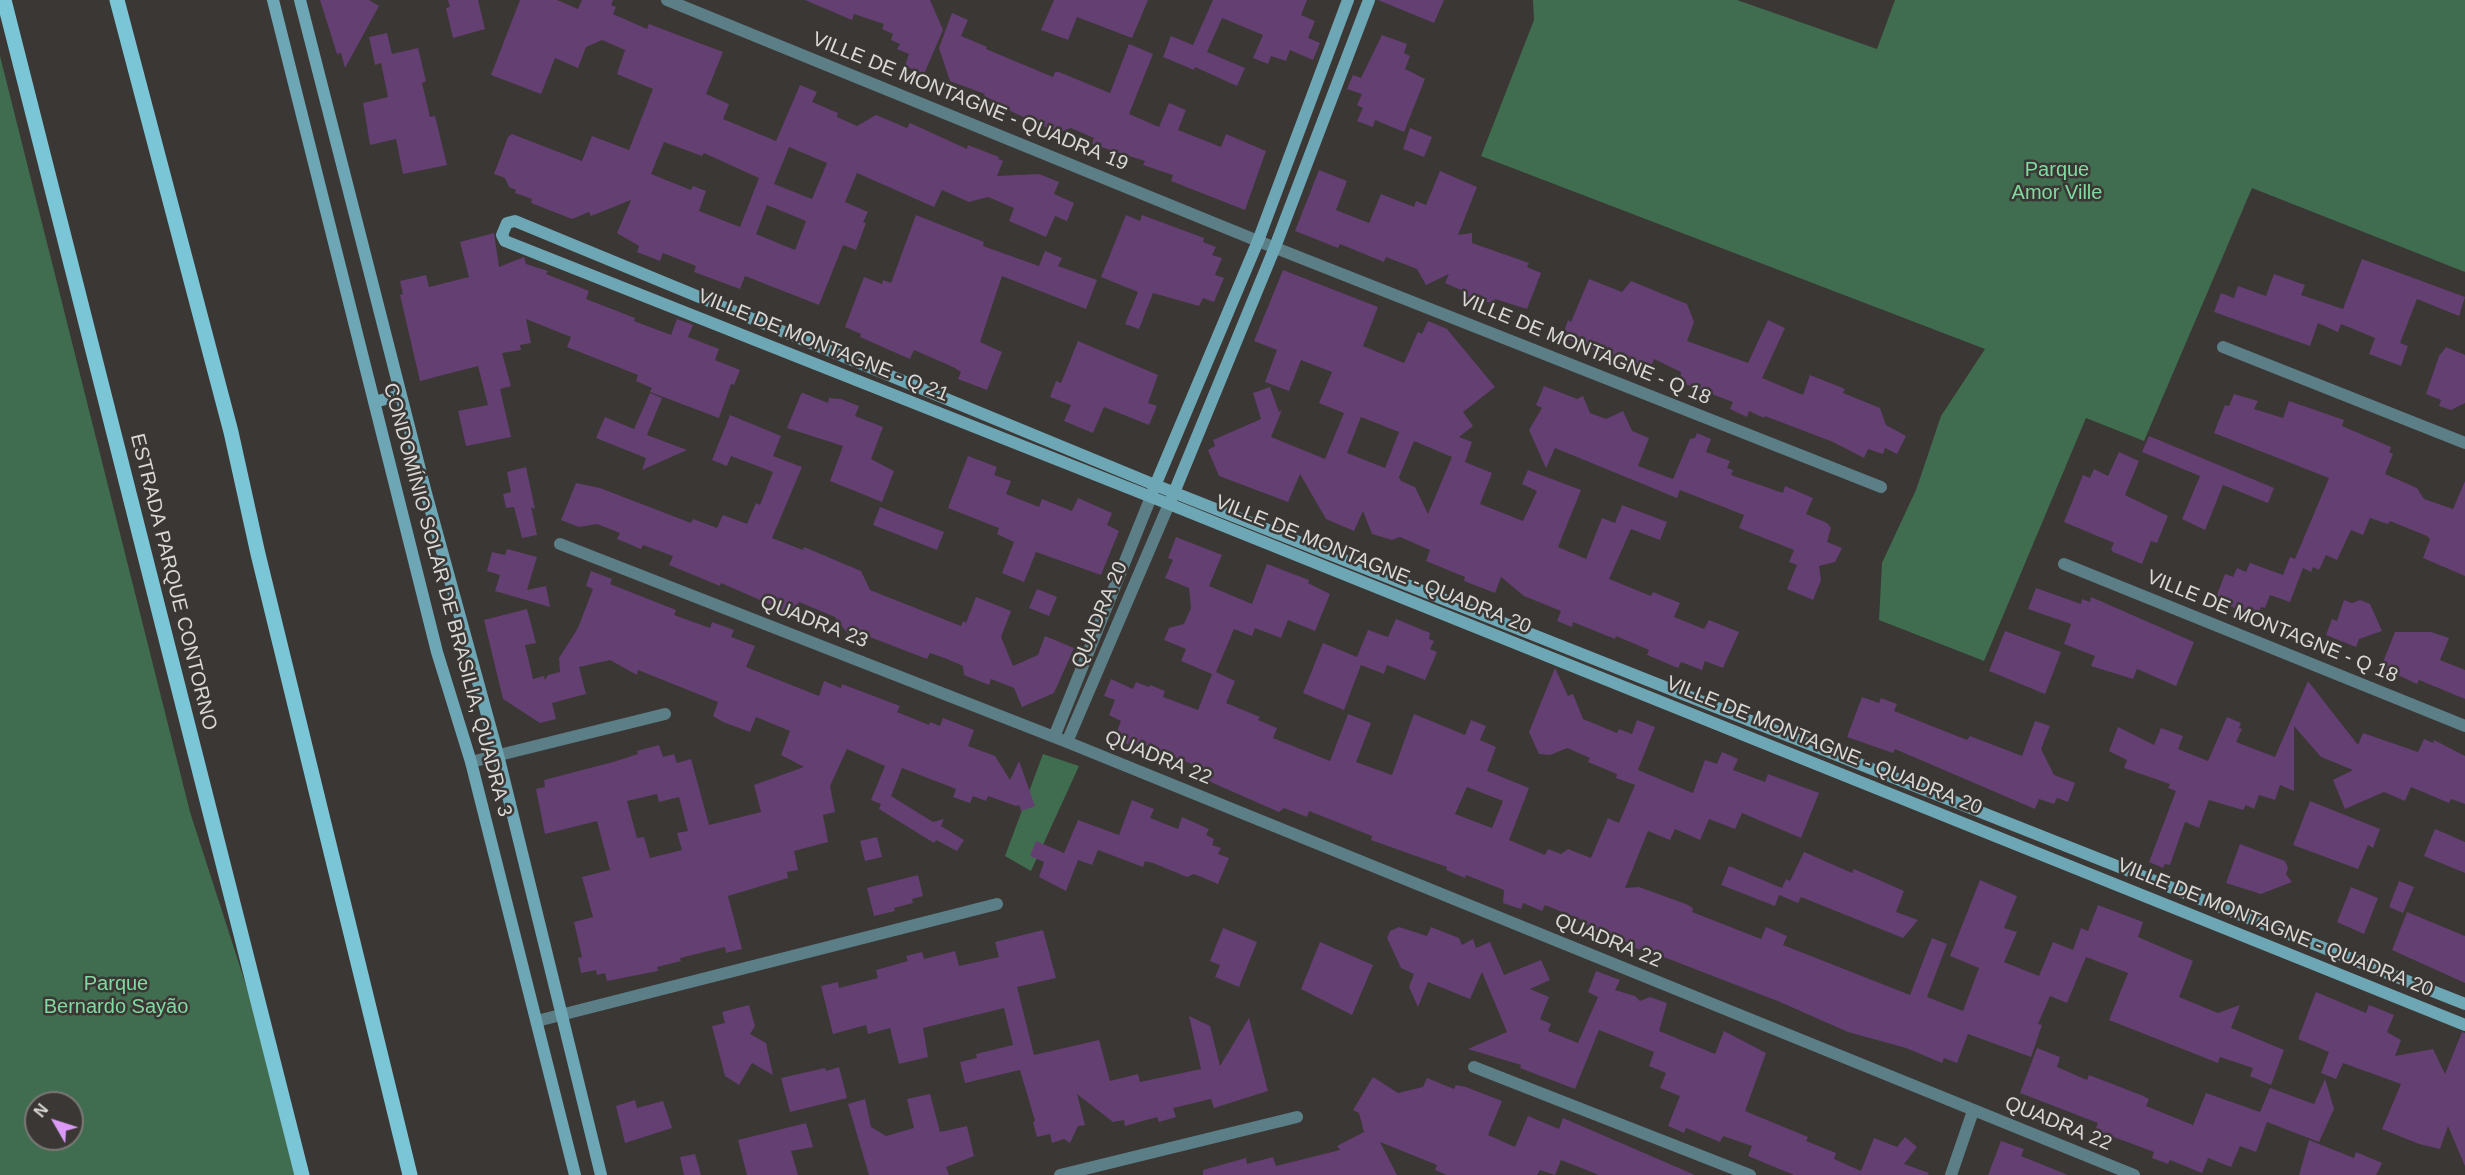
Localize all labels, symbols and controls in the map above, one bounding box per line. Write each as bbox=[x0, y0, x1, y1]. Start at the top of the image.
street label: VILLE DE MONTAGNE - QUADRA 19 bbox=[809, 27, 1131, 177]
park label: Parque Amor Ville bbox=[2012, 158, 2102, 205]
street label: VILLE DE MONTAGNE - Q 21 bbox=[694, 285, 952, 407]
street label: VILLE DE MONTAGNE - Q 18 bbox=[1456, 288, 1714, 410]
street label: CONDOMÍNIO SOLAR DE BRASILIA, QUADRA 3 bbox=[377, 381, 517, 819]
street label: ESTRADA PARQUE CONTORNO bbox=[124, 431, 222, 733]
street label: VILLE DE MONTAGNE - QUADRA 20 bbox=[1212, 490, 1534, 640]
street label: QUADRA 20 bbox=[1067, 558, 1133, 672]
street label: VILLE DE MONTAGNE - Q 18 bbox=[2143, 566, 2401, 688]
street label: QUADRA 23 bbox=[757, 590, 871, 654]
street label: VILLE DE MONTAGNE - QUADRA 20 bbox=[1663, 671, 1985, 821]
street label: QUADRA 22 bbox=[1101, 726, 1215, 790]
street label: VILLE DE MONTAGNE - QUADRA 20 bbox=[2114, 853, 2436, 1003]
street label: QUADRA 22 bbox=[1551, 909, 1665, 973]
park label: Parque Bernardo Sayão bbox=[44, 972, 188, 1019]
north arrow bbox=[24, 1091, 84, 1151]
street label: QUADRA 22 bbox=[2001, 1092, 2115, 1156]
text: N bbox=[31, 1101, 51, 1120]

